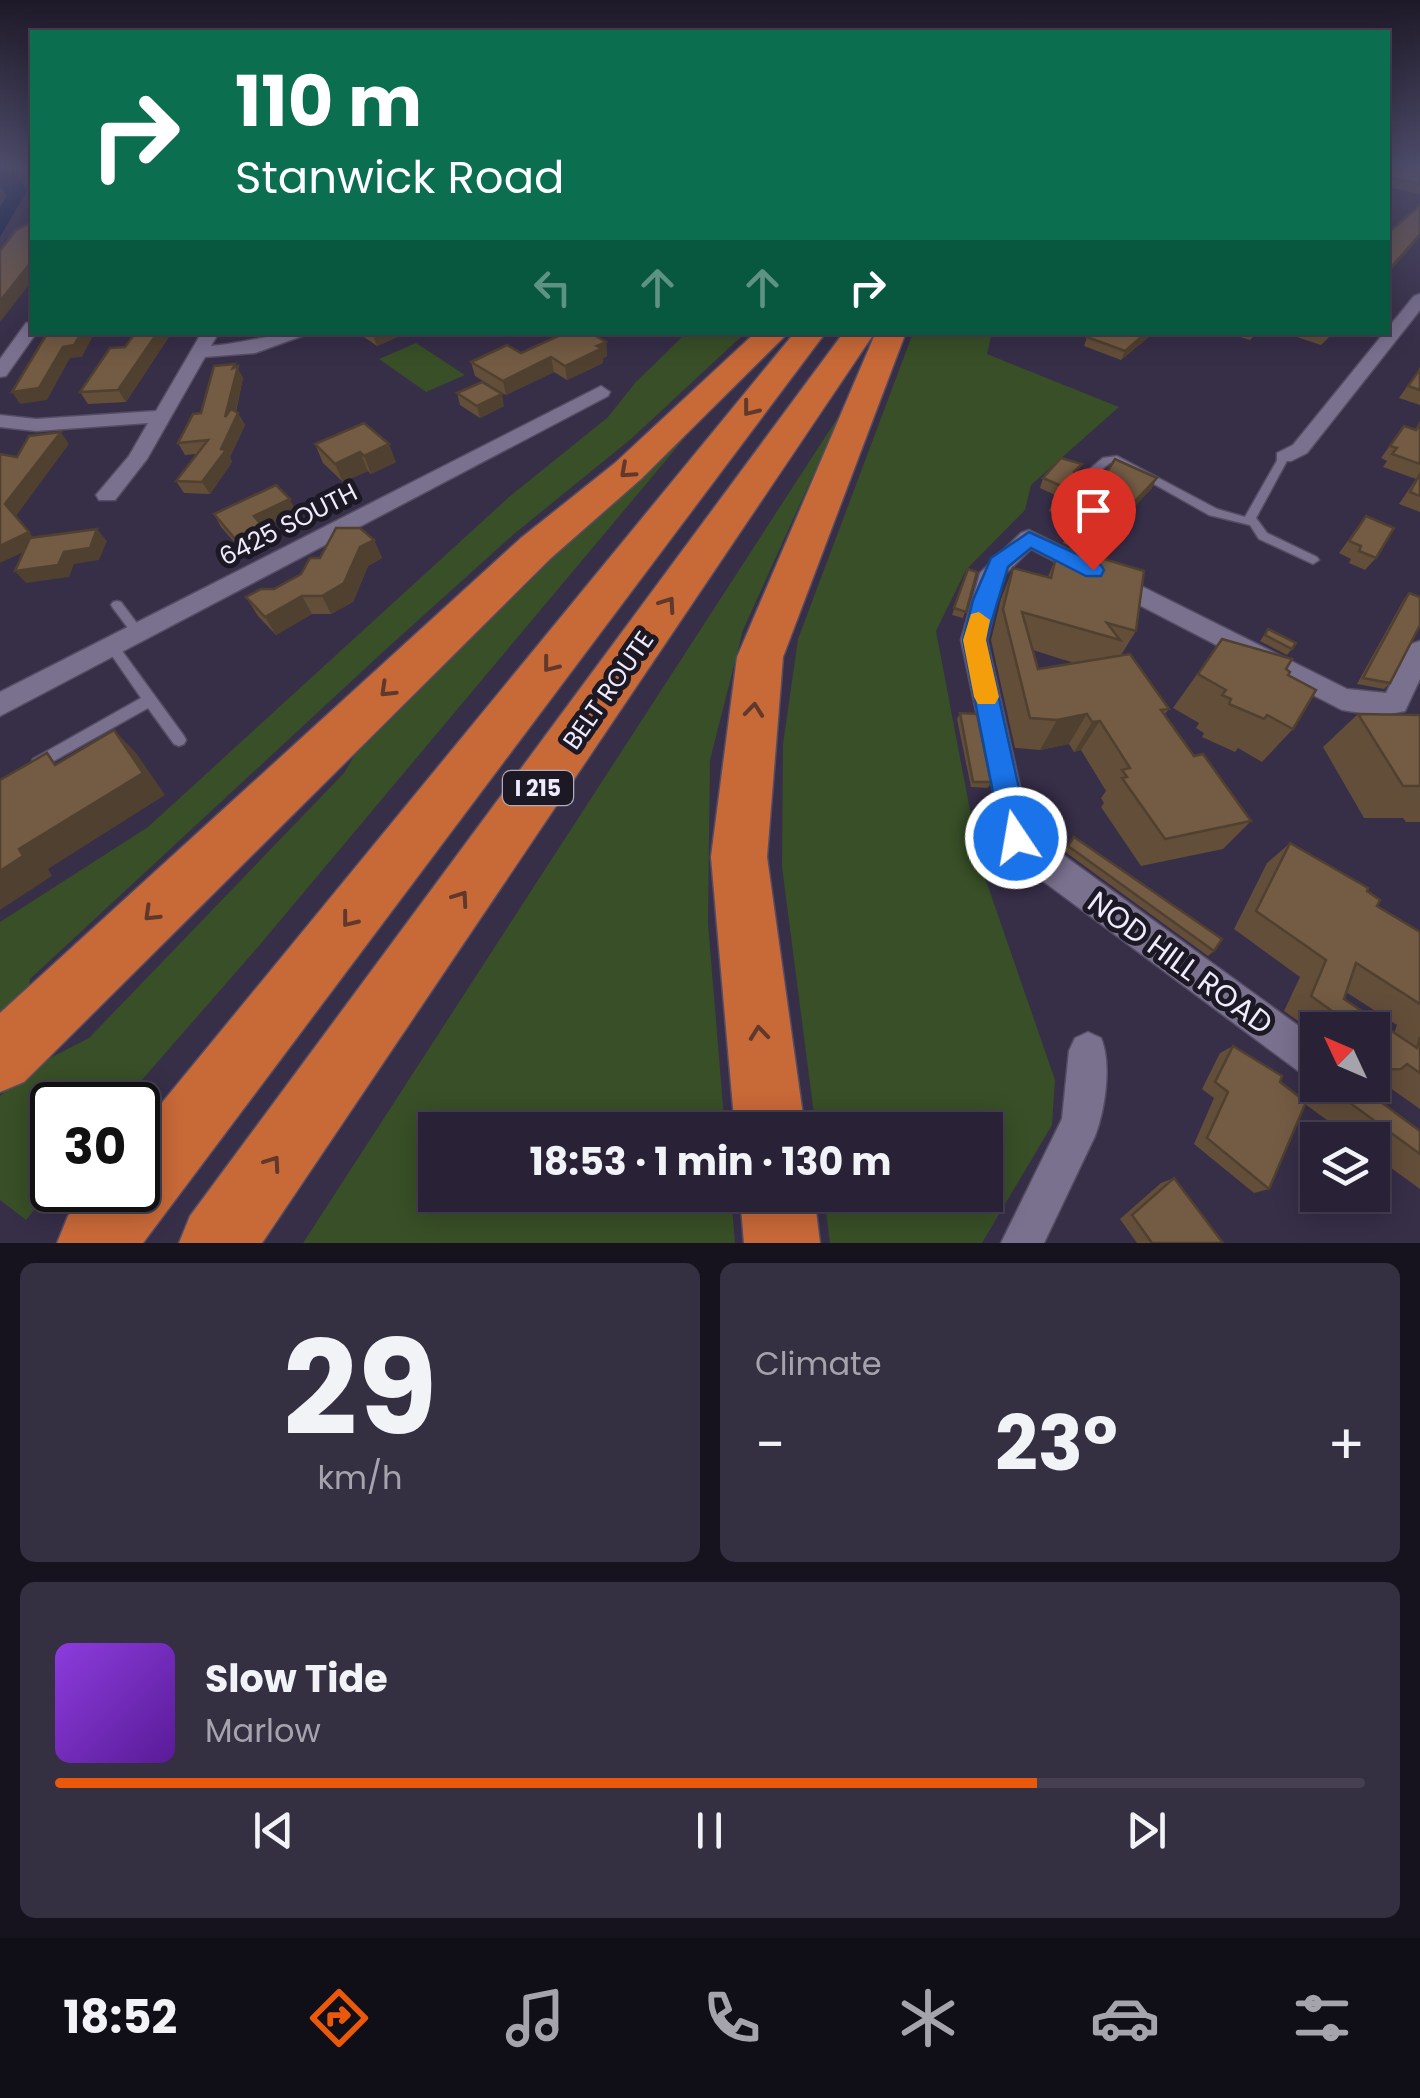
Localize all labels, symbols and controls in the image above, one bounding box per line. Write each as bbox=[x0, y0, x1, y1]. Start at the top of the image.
text: 110 m bbox=[235, 52, 422, 151]
icon: right bbox=[70, 70, 200, 200]
text: Stanwick Road bbox=[235, 146, 565, 209]
icon: left bbox=[525, 260, 580, 315]
icon: ahead bbox=[630, 260, 685, 315]
icon: ahead bbox=[735, 260, 790, 315]
icon: right bbox=[840, 260, 895, 315]
one-way arrow bbox=[745, 398, 762, 416]
one-way arrow bbox=[620, 459, 639, 477]
pin bbox=[1051, 468, 1136, 571]
street label: 6425 SOUTH bbox=[213, 475, 363, 574]
icon: arrive bbox=[1066, 483, 1121, 538]
one-way arrow bbox=[656, 596, 674, 615]
street label: BELT ROUTE bbox=[555, 624, 662, 757]
one-way arrow bbox=[544, 653, 561, 671]
one-way arrow bbox=[380, 678, 398, 696]
one-way arrow bbox=[743, 702, 764, 718]
road number: I 215 bbox=[503, 771, 573, 805]
position arrow bbox=[964, 786, 1068, 890]
street label: NOD HILL ROAD bbox=[1079, 881, 1282, 1044]
one-way arrow bbox=[449, 890, 467, 909]
one-way arrow bbox=[145, 902, 163, 920]
one-way arrow bbox=[343, 909, 361, 927]
north arrow bbox=[1300, 1012, 1390, 1102]
map controls bbox=[1300, 1012, 1390, 1212]
one-way arrow bbox=[749, 1025, 770, 1041]
speed limit sign: 30 bbox=[30, 1082, 160, 1212]
button: layers bbox=[1300, 1122, 1390, 1212]
text: 18:53 · 1 min · 130 m bbox=[529, 1135, 892, 1188]
one-way arrow bbox=[261, 1156, 280, 1175]
text: 29 bbox=[283, 1297, 437, 1480]
text: Climate bbox=[755, 1341, 882, 1386]
text: 23° bbox=[995, 1391, 1118, 1496]
text: − bbox=[755, 1406, 785, 1483]
text: + bbox=[1327, 1406, 1365, 1483]
text: km/h bbox=[317, 1455, 403, 1500]
text: Slow Tide bbox=[205, 1652, 388, 1705]
text: Marlow bbox=[205, 1708, 321, 1753]
icon: previous bbox=[246, 1803, 301, 1858]
icon: pause bbox=[682, 1803, 737, 1858]
icon: next bbox=[1119, 1803, 1174, 1858]
icon: directions bbox=[304, 1983, 374, 2053]
icon: music bbox=[500, 1983, 570, 2053]
icon: phone bbox=[697, 1983, 767, 2053]
icon: climate bbox=[893, 1983, 963, 2053]
icon: car bbox=[1090, 1983, 1160, 2053]
icon: filters bbox=[1287, 1983, 1357, 2053]
text: 18:52 bbox=[63, 1986, 177, 2049]

